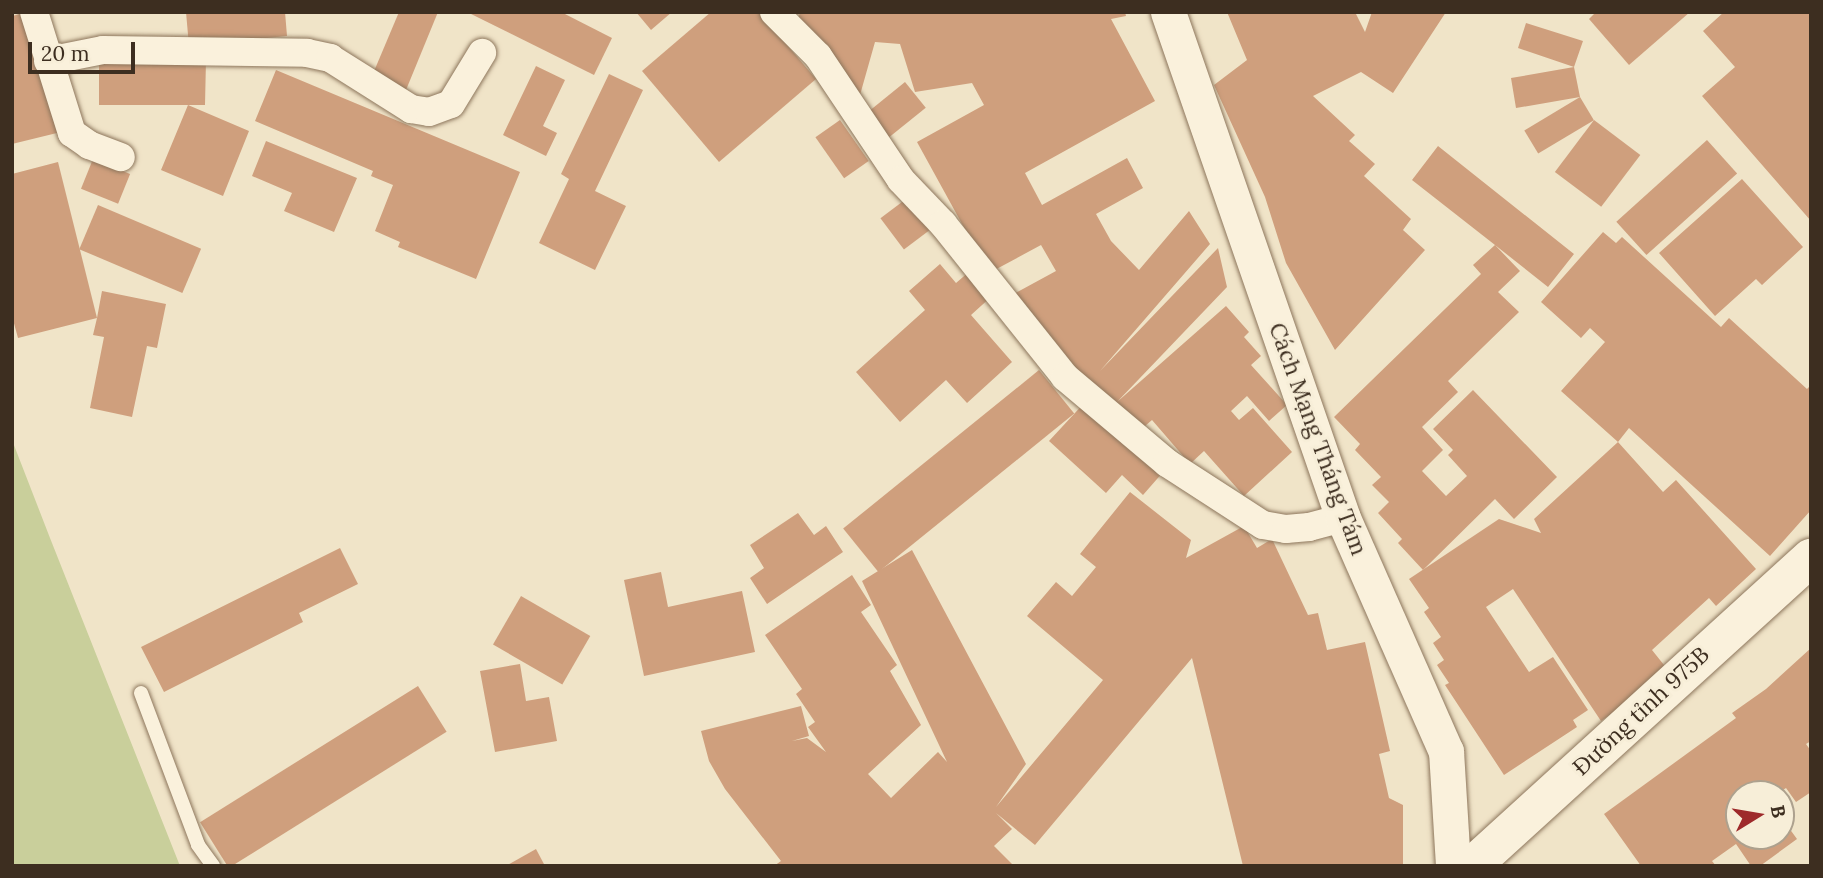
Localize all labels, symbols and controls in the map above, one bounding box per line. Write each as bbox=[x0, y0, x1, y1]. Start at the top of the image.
scale bar bbox=[32, 28, 138, 72]
text: 20 m bbox=[41, 40, 90, 67]
street label: Cách Mạng Tháng Tám bbox=[1263, 319, 1373, 559]
street label: Đường tỉnh 975B bbox=[1567, 641, 1715, 781]
north arrow bbox=[1725, 780, 1795, 850]
text: B bbox=[1766, 803, 1792, 820]

